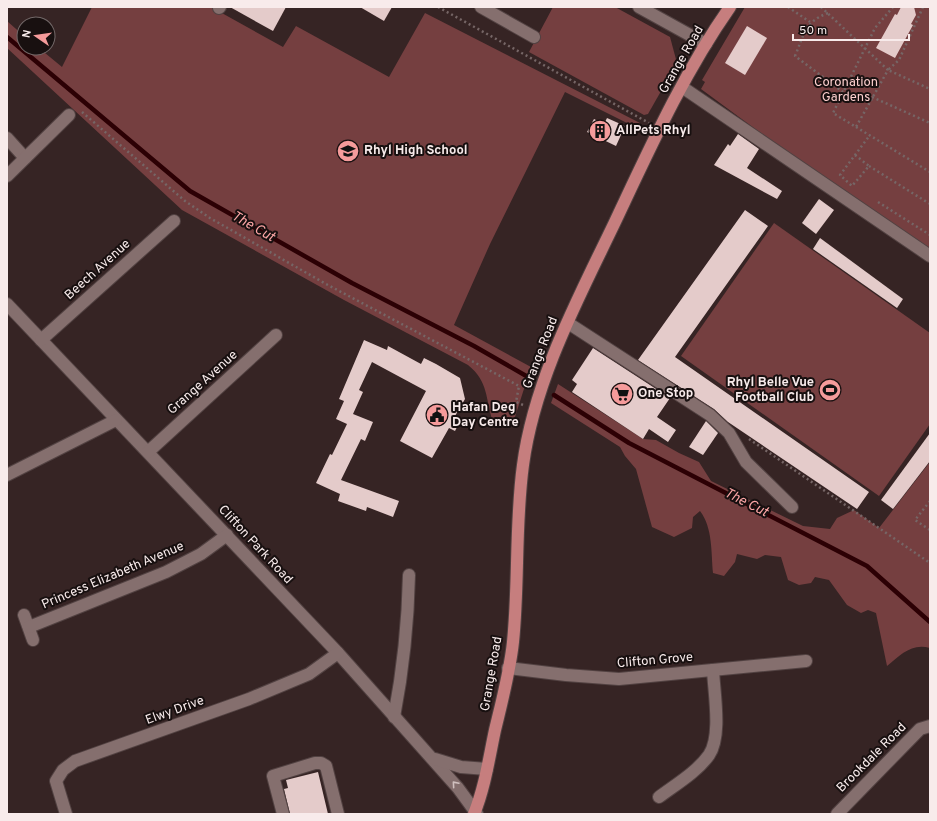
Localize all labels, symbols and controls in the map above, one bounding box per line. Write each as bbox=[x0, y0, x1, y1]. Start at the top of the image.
north arrow bbox=[16, 16, 56, 56]
scale bar bbox=[793, 16, 909, 42]
street label: Grange Road bbox=[656, 23, 708, 97]
text: 50 m bbox=[799, 23, 827, 39]
text: N bbox=[20, 29, 35, 39]
park label: Coronation Gardens bbox=[814, 75, 878, 106]
building icon: AllPets Rhyl bbox=[587, 118, 613, 144]
place label: AllPets Rhyl bbox=[616, 123, 691, 139]
school or university icon: Rhyl High School bbox=[335, 138, 361, 164]
place label: Rhyl High School bbox=[364, 143, 468, 159]
water label: The Cut bbox=[228, 208, 279, 247]
street label: Beech Avenue bbox=[62, 236, 134, 304]
street label: Grange Road bbox=[520, 315, 562, 391]
street label: Grange Avenue bbox=[165, 347, 241, 419]
place label: Rhyl Belle Vue Football Club bbox=[727, 375, 814, 406]
sports icon: Rhyl Belle Vue Football Club bbox=[817, 377, 843, 403]
supermarket icon: One Stop bbox=[609, 381, 635, 407]
place label: One Stop bbox=[638, 386, 693, 402]
place label: Hafan Deg Day Centre bbox=[452, 400, 519, 431]
public building icon: Hafan Deg Day Centre bbox=[424, 402, 450, 428]
water label: The Cut bbox=[721, 485, 772, 522]
street label: Clifton Park Road bbox=[214, 502, 296, 588]
street label: Princess Elizabeth Avenue bbox=[39, 539, 187, 613]
street label: Grange Road bbox=[478, 635, 506, 713]
street label: Clifton Grove bbox=[616, 650, 694, 672]
street label: Elwy Drive bbox=[144, 693, 207, 729]
street label: Brookdale Road bbox=[834, 720, 910, 796]
one-way arrow bbox=[453, 781, 460, 789]

